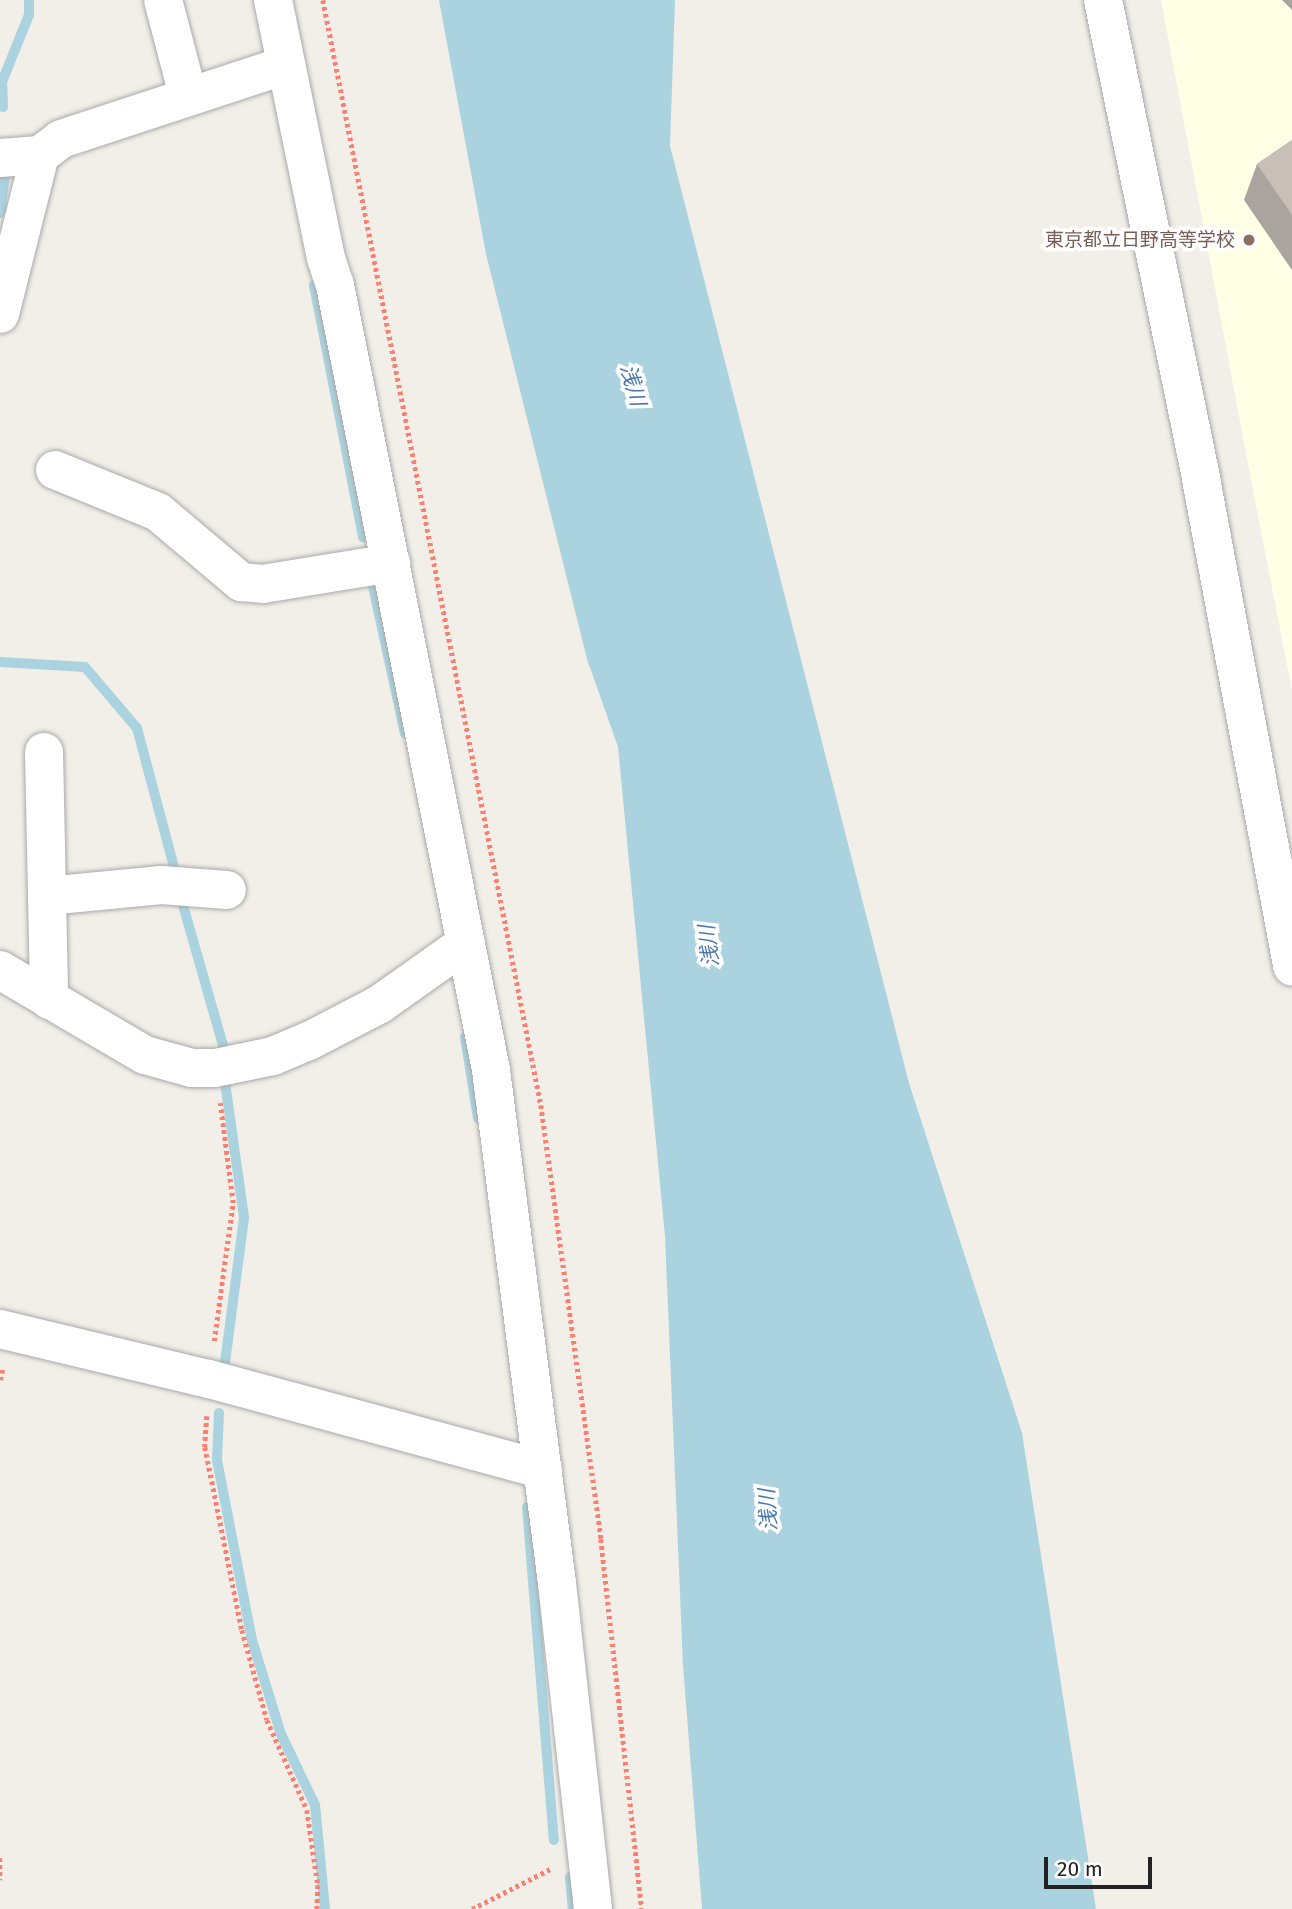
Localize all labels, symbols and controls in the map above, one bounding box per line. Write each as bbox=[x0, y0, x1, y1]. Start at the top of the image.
place label: 東京都立日野高等学校 bbox=[1045, 229, 1235, 251]
marker: 東京都立日野高等学校 bbox=[1241, 232, 1257, 248]
water label: 浅川 bbox=[615, 361, 651, 409]
water label: 浅川 bbox=[694, 924, 724, 968]
water label: 浅川 bbox=[754, 1488, 782, 1532]
scale bar bbox=[1047, 1842, 1156, 1886]
text: 20 m bbox=[1057, 1856, 1103, 1882]

